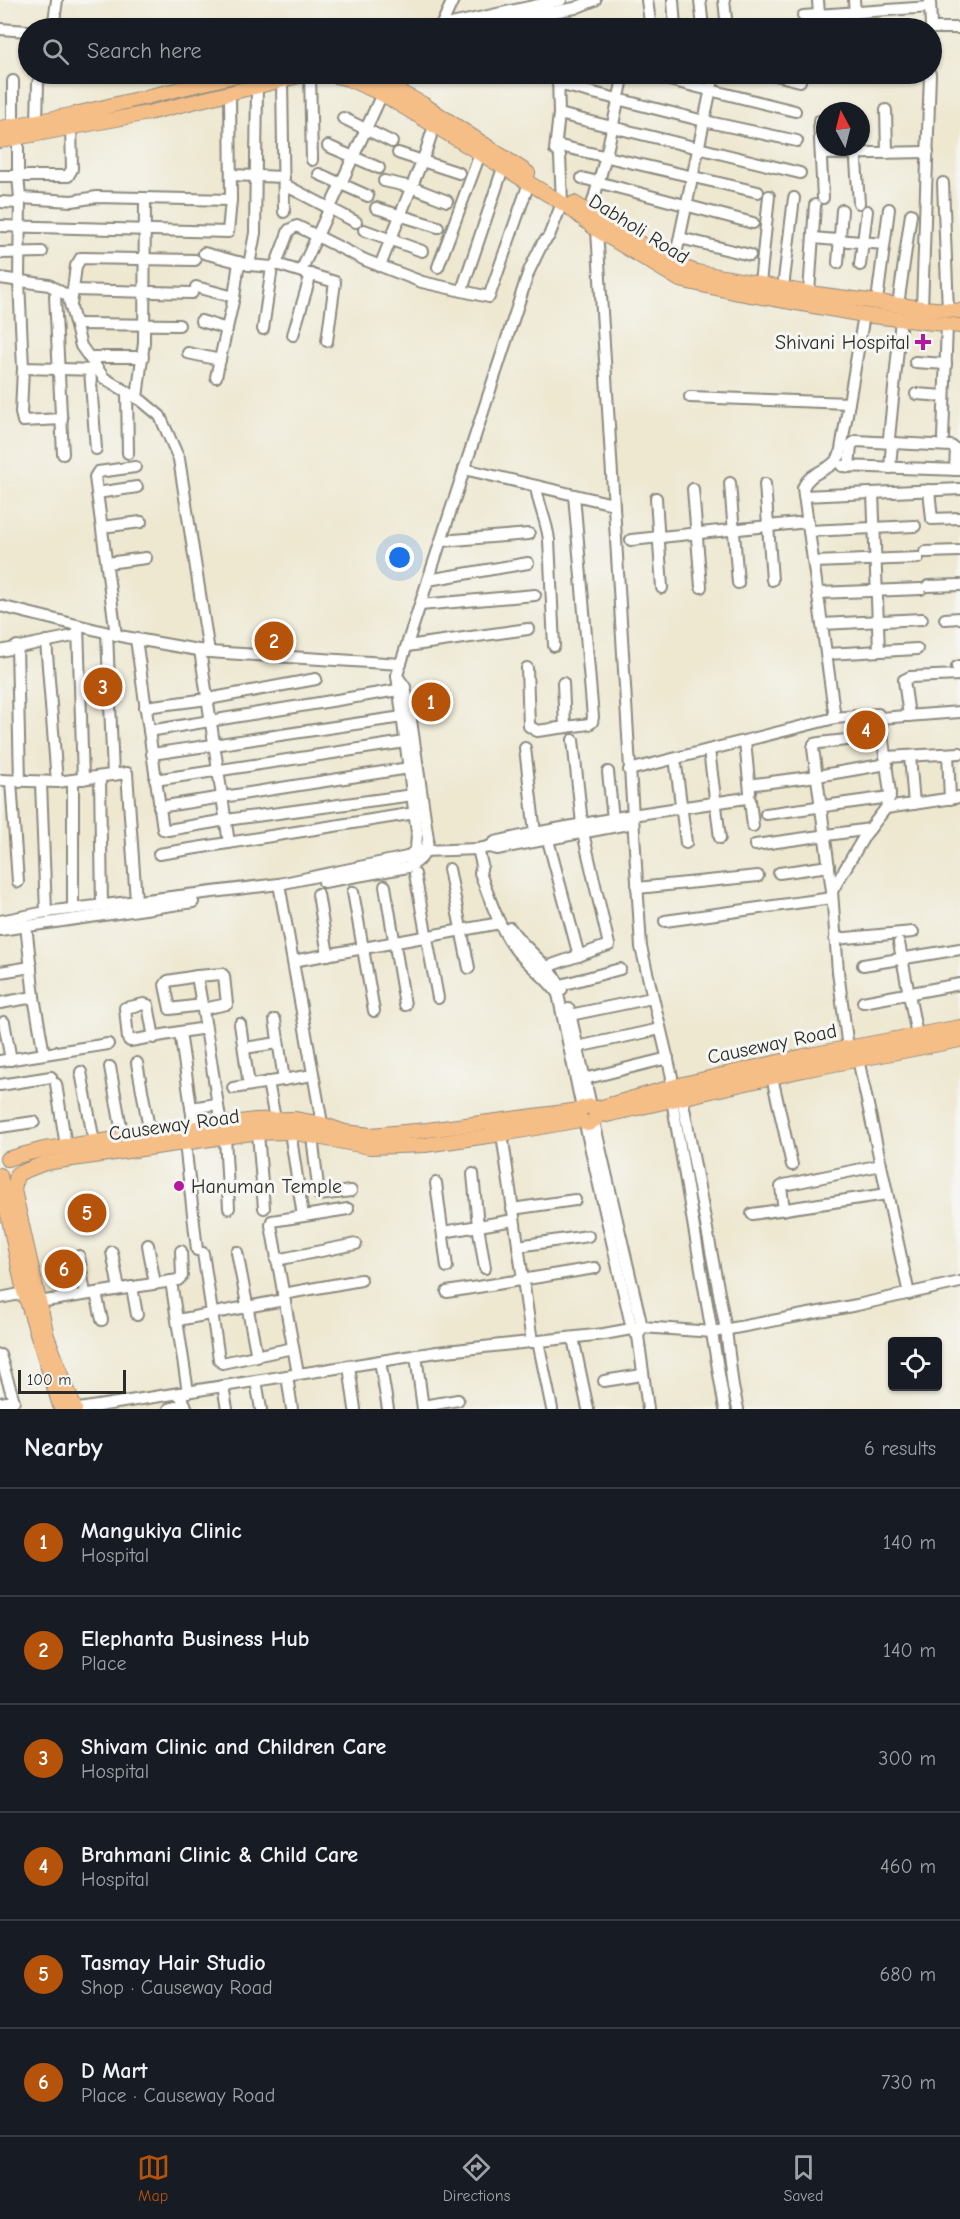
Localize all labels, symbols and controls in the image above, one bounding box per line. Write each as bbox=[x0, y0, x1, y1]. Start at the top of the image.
search box bbox=[18, 18, 942, 84]
icon: search bbox=[39, 35, 72, 68]
text: Search here bbox=[87, 38, 202, 64]
north arrow bbox=[816, 102, 870, 156]
street label: Dabholi Road bbox=[585, 189, 693, 269]
place label: Shivani Hospital bbox=[775, 331, 910, 354]
marker: Shivani Hospital bbox=[914, 333, 932, 351]
your location bbox=[385, 543, 414, 572]
pin: 2 bbox=[254, 618, 294, 664]
pin: 3 bbox=[84, 664, 122, 710]
pin: 1 bbox=[412, 680, 450, 724]
pin: 4 bbox=[846, 708, 886, 752]
street label: Causeway Road bbox=[705, 1019, 839, 1069]
street label: Causeway Road bbox=[107, 1104, 241, 1146]
place label: Hanuman Temple bbox=[191, 1175, 342, 1198]
marker: Hanuman Temple bbox=[172, 1179, 186, 1193]
pin: 5 bbox=[68, 1190, 106, 1236]
pin: 6 bbox=[44, 1246, 84, 1292]
map controls bbox=[888, 1337, 942, 1391]
button: locate bbox=[888, 1337, 942, 1391]
scale bar bbox=[18, 1367, 126, 1394]
text: 100 m bbox=[27, 1371, 71, 1389]
text: Nearby bbox=[24, 1433, 103, 1463]
text: 6 results bbox=[864, 1437, 936, 1460]
text: Mangukiya Clinic bbox=[81, 1518, 241, 1544]
text: 1 bbox=[40, 1531, 47, 1554]
text: 140 m bbox=[883, 1531, 936, 1554]
text: Hospital bbox=[81, 1544, 149, 1567]
text: Elephanta Business Hub bbox=[81, 1626, 309, 1652]
text: 2 bbox=[39, 1639, 48, 1662]
text: 140 m bbox=[883, 1639, 936, 1662]
text: Place bbox=[81, 1652, 127, 1675]
text: Shivam Clinic and Children Care bbox=[81, 1734, 386, 1760]
text: 3 bbox=[39, 1747, 48, 1770]
text: 300 m bbox=[878, 1747, 936, 1770]
text: Hospital bbox=[81, 1760, 149, 1783]
text: Brahmani Clinic & Child Care bbox=[81, 1842, 358, 1868]
text: 4 bbox=[39, 1855, 48, 1878]
text: 460 m bbox=[880, 1855, 936, 1878]
text: Hospital bbox=[81, 1868, 149, 1891]
text: Tasmay Hair Studio bbox=[81, 1950, 266, 1976]
text: 5 bbox=[38, 1963, 49, 1986]
text: 680 m bbox=[879, 1963, 936, 1986]
text: Shop · Causeway Road bbox=[81, 1976, 273, 1999]
text: D Mart bbox=[81, 2058, 148, 2084]
text: 6 bbox=[38, 2071, 49, 2094]
text: 730 m bbox=[881, 2071, 936, 2094]
text: Place · Causeway Road bbox=[81, 2084, 275, 2107]
tab: Map bbox=[137, 2151, 170, 2205]
tab: Directions bbox=[443, 2151, 510, 2205]
tab: Saved bbox=[783, 2151, 823, 2205]

